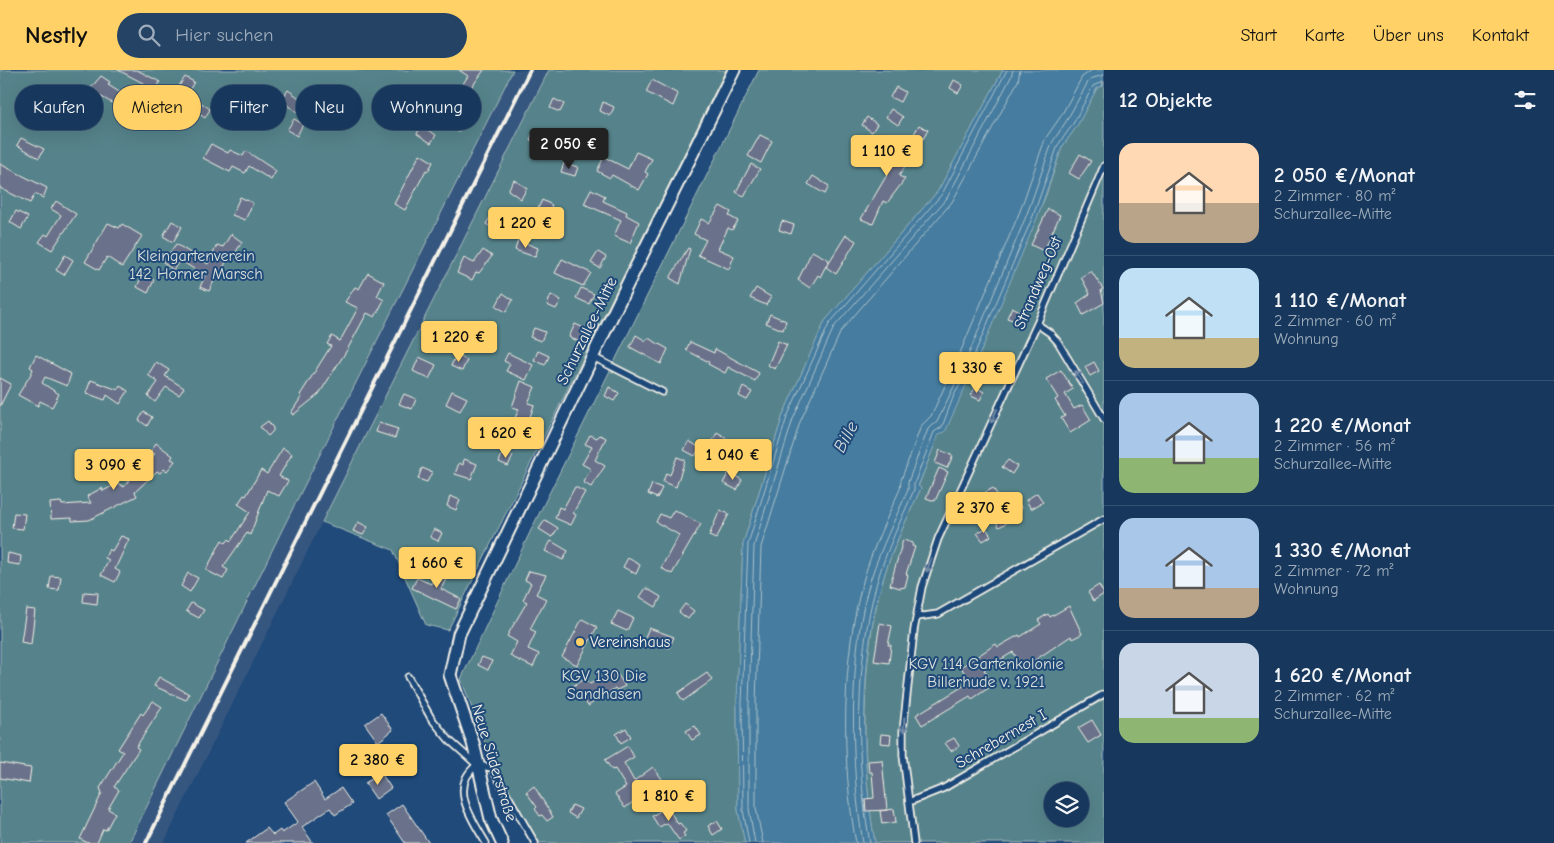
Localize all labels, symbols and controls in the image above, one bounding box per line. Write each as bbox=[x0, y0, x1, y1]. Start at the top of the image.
search box bbox=[117, 13, 467, 58]
text: Nestly bbox=[25, 21, 87, 49]
icon: search bbox=[135, 21, 163, 49]
text: Hier suchen bbox=[175, 24, 274, 46]
text: Start bbox=[1240, 25, 1277, 46]
text: Karte bbox=[1305, 25, 1345, 46]
text: Über uns bbox=[1373, 25, 1444, 46]
text: Kontakt bbox=[1472, 25, 1529, 46]
chip: Kaufen bbox=[15, 85, 103, 130]
chip: Mieten bbox=[113, 85, 201, 130]
chip: Filter bbox=[211, 85, 286, 130]
chip: Neu bbox=[296, 85, 362, 130]
chip: Wohnung bbox=[372, 85, 481, 130]
icon: filters bbox=[1511, 86, 1539, 114]
text: 12 Objekte bbox=[1119, 88, 1212, 112]
pin: 2 050 € bbox=[523, 128, 615, 170]
pin: 1 110 € bbox=[841, 134, 933, 177]
text: 2 050 € bbox=[540, 135, 598, 153]
text: 1 110 € bbox=[862, 142, 912, 160]
icon: home bbox=[1159, 163, 1219, 223]
text: 2 050 €/Monat bbox=[1274, 163, 1415, 187]
text: 2 Zimmer · 80 m² bbox=[1274, 187, 1396, 205]
text: Schurzallee-Mitte bbox=[1274, 205, 1392, 223]
pin: 1 220 € bbox=[480, 206, 572, 249]
text: 1 220 € bbox=[499, 214, 553, 232]
street label: Strandweg-Ost bbox=[1010, 234, 1066, 332]
park label: Kleingartenverein 142 Horner Marsch bbox=[129, 247, 263, 283]
street label: Schurzallee-Mitte bbox=[553, 274, 621, 388]
icon: home bbox=[1159, 288, 1219, 348]
text: 1 110 €/Monat bbox=[1274, 288, 1406, 312]
text: 2 Zimmer · 60 m² bbox=[1274, 312, 1396, 330]
pin: 1 220 € bbox=[413, 320, 505, 363]
text: 1 220 € bbox=[432, 328, 486, 346]
text: Wohnung bbox=[1274, 330, 1339, 348]
pin: 1 330 € bbox=[931, 352, 1023, 394]
text: 1 330 € bbox=[950, 359, 1004, 377]
one-way arrow bbox=[1074, 370, 1084, 384]
one-way arrow bbox=[988, 408, 998, 423]
icon: home bbox=[1159, 413, 1219, 473]
text: 1 220 €/Monat bbox=[1274, 413, 1411, 437]
pin: 1 620 € bbox=[460, 416, 552, 459]
water label: Bille bbox=[829, 418, 863, 456]
text: 1 620 € bbox=[479, 424, 533, 442]
text: 2 Zimmer · 56 m² bbox=[1274, 437, 1395, 455]
pin: 1 040 € bbox=[687, 438, 779, 481]
text: 1 040 € bbox=[706, 446, 760, 464]
pin: 3 090 € bbox=[68, 448, 160, 491]
text: Schurzallee-Mitte bbox=[1274, 455, 1392, 473]
text: 3 090 € bbox=[86, 456, 142, 474]
pin: 2 370 € bbox=[938, 492, 1030, 534]
text: 2 370 € bbox=[957, 499, 1011, 517]
icon: home bbox=[1159, 538, 1219, 598]
text: 1 330 €/Monat bbox=[1274, 538, 1410, 562]
pin: 1 660 € bbox=[391, 546, 483, 589]
text: 1 660 € bbox=[410, 554, 464, 572]
one-way arrow bbox=[924, 557, 933, 572]
text: 2 Zimmer · 72 m² bbox=[1274, 562, 1394, 580]
text: Wohnung bbox=[1274, 580, 1339, 598]
place label: Vereinshaus bbox=[590, 633, 671, 651]
marker: Vereinshaus bbox=[574, 636, 586, 648]
park label: KGV 114 Gartenkolonie Billerhude v. 1921 bbox=[909, 655, 1063, 691]
icon: home bbox=[1159, 663, 1219, 723]
text: 1 620 €/Monat bbox=[1274, 663, 1411, 687]
park label: KGV 130 Die Sandhasen bbox=[562, 667, 646, 703]
text: 2 Zimmer · 62 m² bbox=[1274, 687, 1395, 705]
street label: Neue Süderstraße bbox=[468, 702, 520, 824]
text: Schurzallee-Mitte bbox=[1274, 705, 1392, 723]
street label: Schrebernest I bbox=[952, 706, 1050, 772]
one-way arrow bbox=[899, 717, 908, 733]
pin: 2 380 € bbox=[332, 744, 424, 786]
text: 2 380 € bbox=[350, 751, 406, 769]
pin: 1 810 € bbox=[623, 780, 715, 822]
map controls bbox=[1044, 782, 1089, 827]
button: layers bbox=[1044, 782, 1089, 827]
text: 1 810 € bbox=[643, 787, 695, 805]

